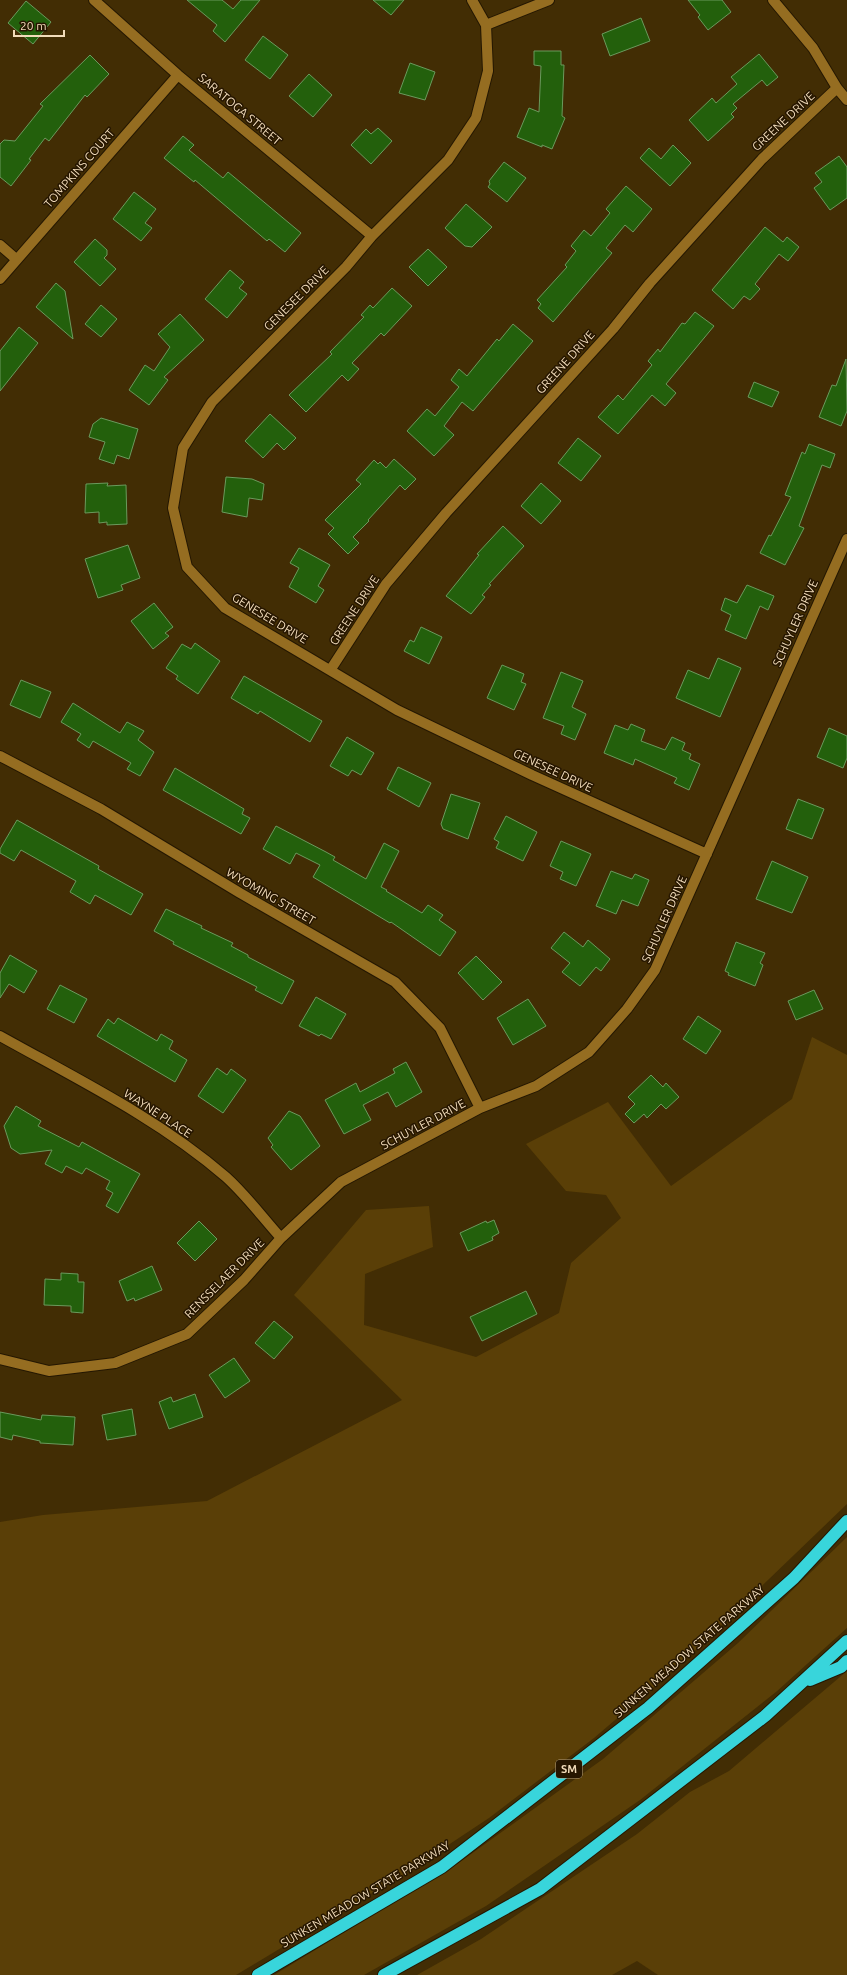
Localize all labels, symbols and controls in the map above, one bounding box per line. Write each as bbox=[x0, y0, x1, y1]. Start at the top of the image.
scale bar bbox=[14, 12, 64, 38]
text: 20 m bbox=[20, 19, 47, 32]
street label: SARATOGA STREET bbox=[196, 71, 284, 148]
street label: GREENE DRIVE bbox=[749, 89, 817, 153]
street label: TOMPKINS COURT bbox=[41, 126, 117, 210]
street label: GENESEE DRIVE bbox=[261, 263, 331, 333]
street label: GREENE DRIVE bbox=[533, 328, 597, 396]
street label: GREENE DRIVE bbox=[327, 573, 381, 647]
street label: SCHUYLER DRIVE bbox=[770, 577, 820, 668]
street label: GENESEE DRIVE bbox=[230, 590, 310, 646]
street label: GENESEE DRIVE bbox=[511, 746, 595, 794]
street label: WYOMING STREET bbox=[224, 865, 318, 927]
street label: SCHUYLER DRIVE bbox=[639, 873, 689, 964]
street label: WAYNE PLACE bbox=[122, 1086, 195, 1140]
street label: SCHUYLER DRIVE bbox=[379, 1096, 468, 1152]
street label: RENSSELAER DRIVE bbox=[182, 1235, 267, 1320]
street label: SUNKEN MEADOW STATE PARKWAY bbox=[611, 1582, 767, 1720]
road number: SM bbox=[556, 1760, 582, 1778]
street label: SUNKEN MEADOW STATE PARKWAY bbox=[278, 1838, 452, 1950]

